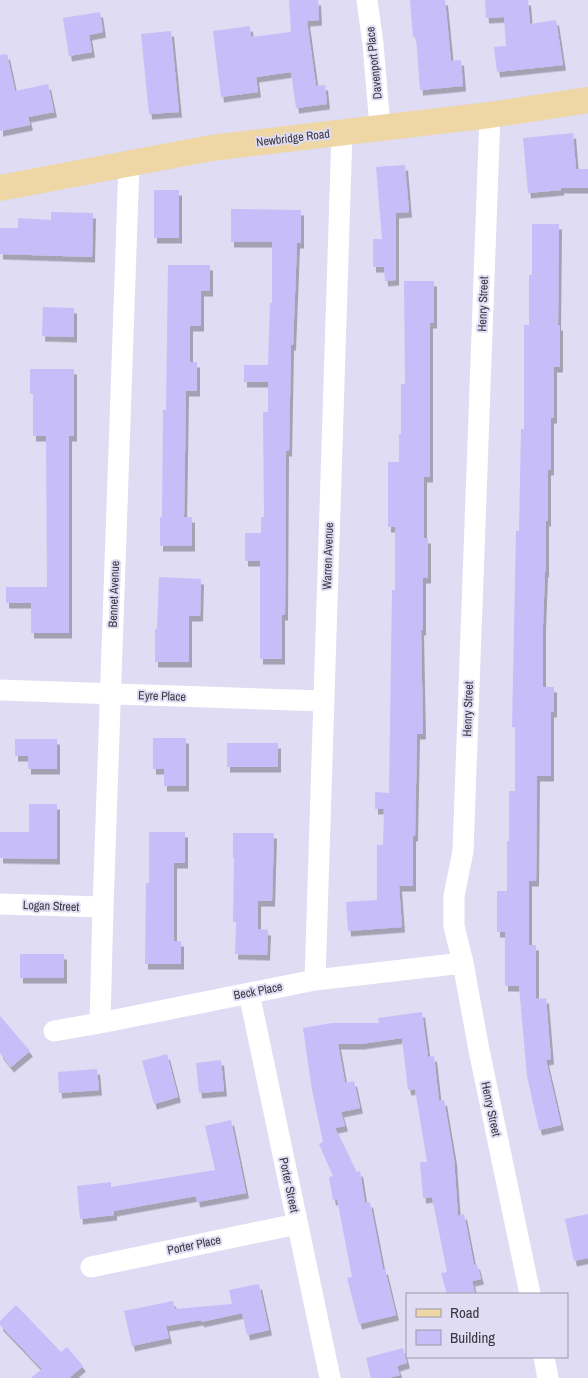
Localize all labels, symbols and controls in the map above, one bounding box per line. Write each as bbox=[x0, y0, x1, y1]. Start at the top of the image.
street label: Davenport Place bbox=[362, 26, 386, 100]
street label: Newbridge Road bbox=[255, 126, 331, 150]
street label: Henry Street bbox=[474, 276, 492, 332]
street label: Warren Avenue bbox=[319, 522, 337, 590]
street label: Bennet Avenue bbox=[105, 560, 123, 628]
street label: Henry Street bbox=[459, 681, 477, 737]
street label: Eyre Place bbox=[138, 687, 186, 705]
street label: Logan Street bbox=[23, 897, 80, 915]
street label: Beck Place bbox=[232, 978, 284, 1004]
street label: Henry Street bbox=[477, 1080, 505, 1138]
street label: Porter Street bbox=[275, 1156, 303, 1214]
street label: Porter Place bbox=[166, 1232, 222, 1258]
legend bbox=[406, 1293, 568, 1358]
text: Road bbox=[450, 1302, 479, 1323]
text: Building bbox=[450, 1327, 495, 1348]

